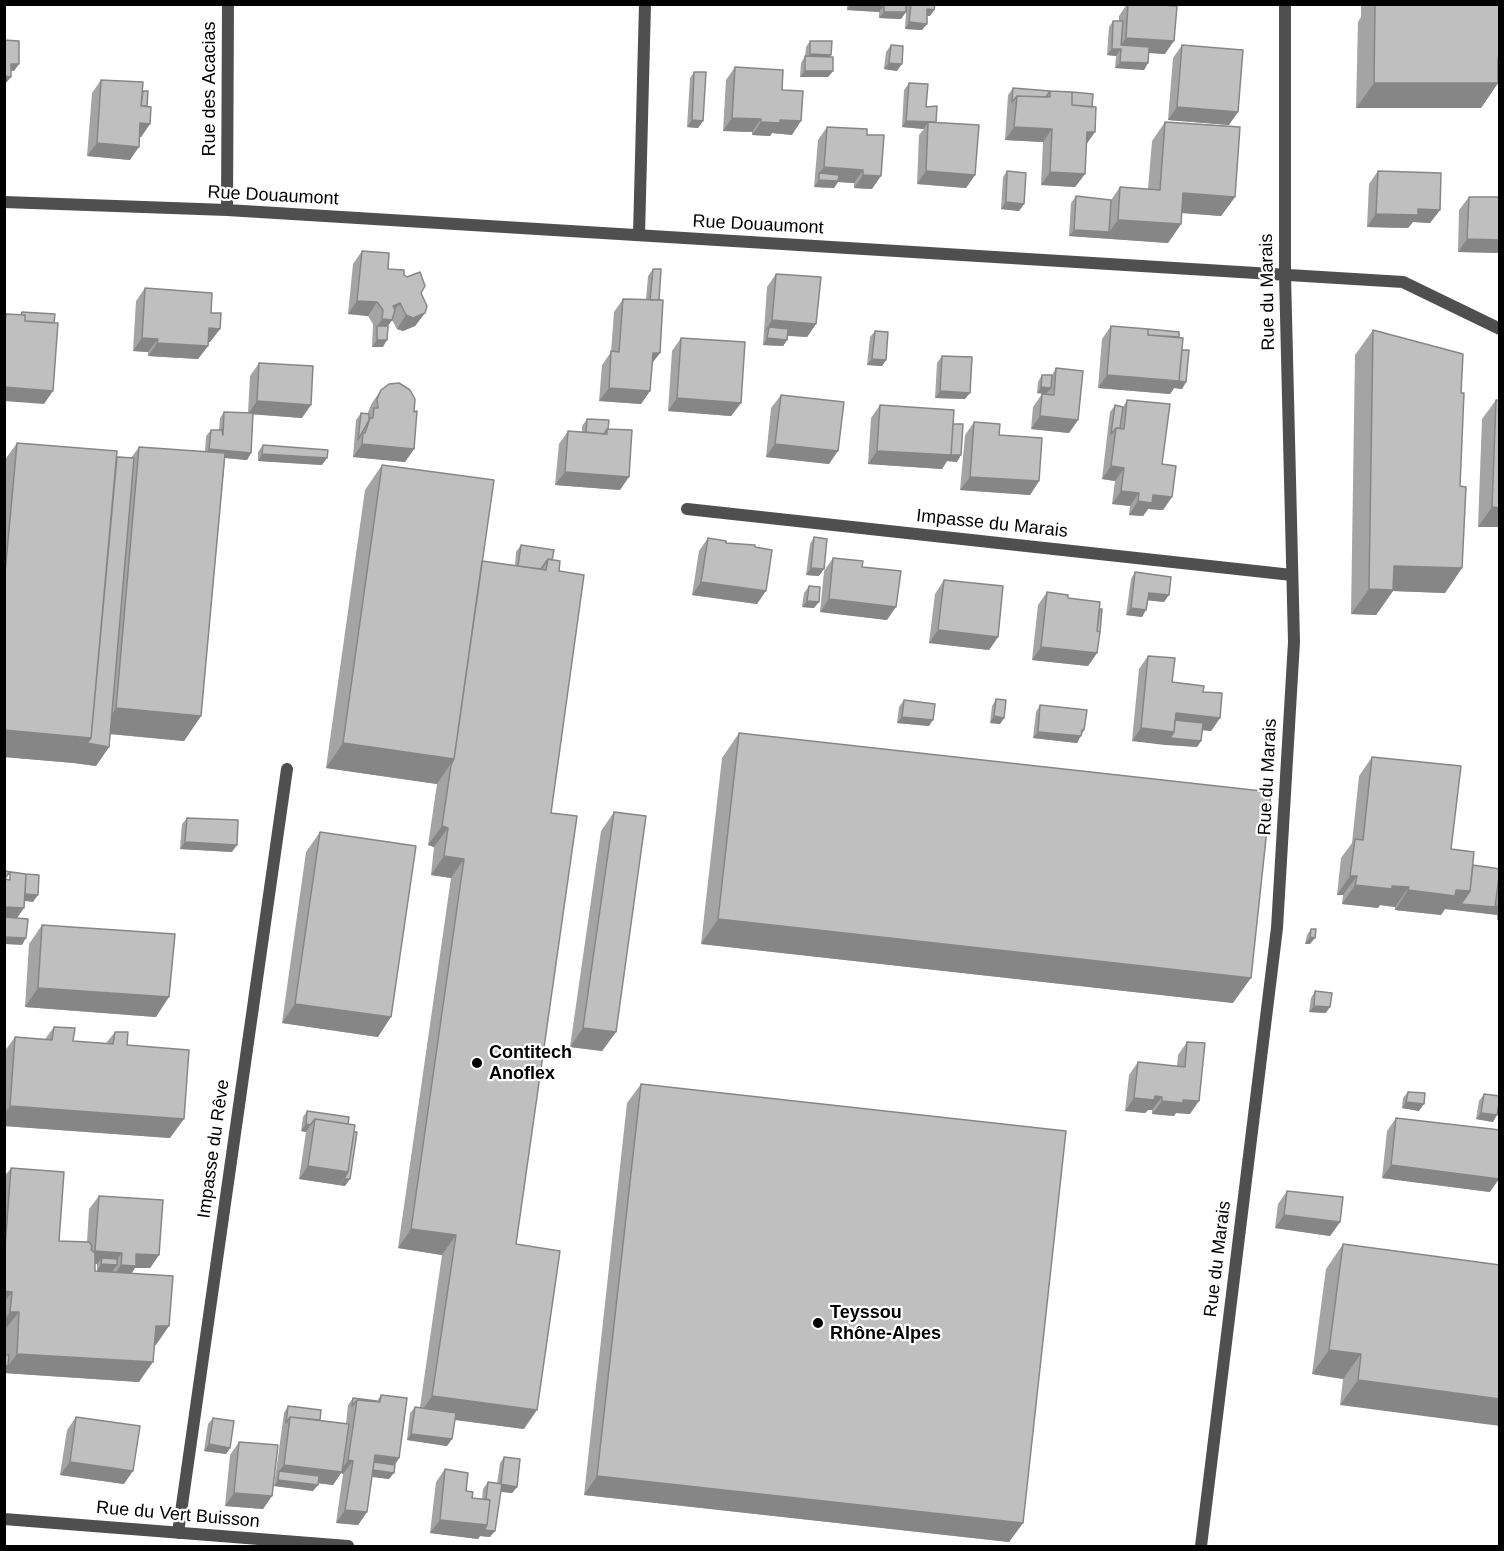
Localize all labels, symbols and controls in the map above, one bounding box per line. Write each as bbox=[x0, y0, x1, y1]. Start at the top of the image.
street label: Rue des Acacias bbox=[199, 21, 221, 157]
street label: Rue Douaumont bbox=[207, 182, 339, 210]
street label: Rue Douaumont bbox=[692, 211, 824, 239]
street label: Rue du Marais bbox=[1256, 233, 1280, 351]
street label: Impasse du Marais bbox=[915, 505, 1069, 543]
street label: Rue du Marais bbox=[1254, 718, 1282, 836]
place label: Contitech Anoflex bbox=[489, 1042, 572, 1084]
marker: Contitech Anoflex bbox=[470, 1056, 484, 1070]
street label: Impasse du Rêve bbox=[194, 1078, 234, 1220]
street label: Rue du Marais bbox=[1200, 1200, 1236, 1318]
place label: Teyssou Rhône-Alpes bbox=[830, 1302, 941, 1344]
marker: Teyssou Rhône-Alpes bbox=[811, 1316, 825, 1330]
street label: Rue du Vert Buisson bbox=[95, 1497, 261, 1533]

